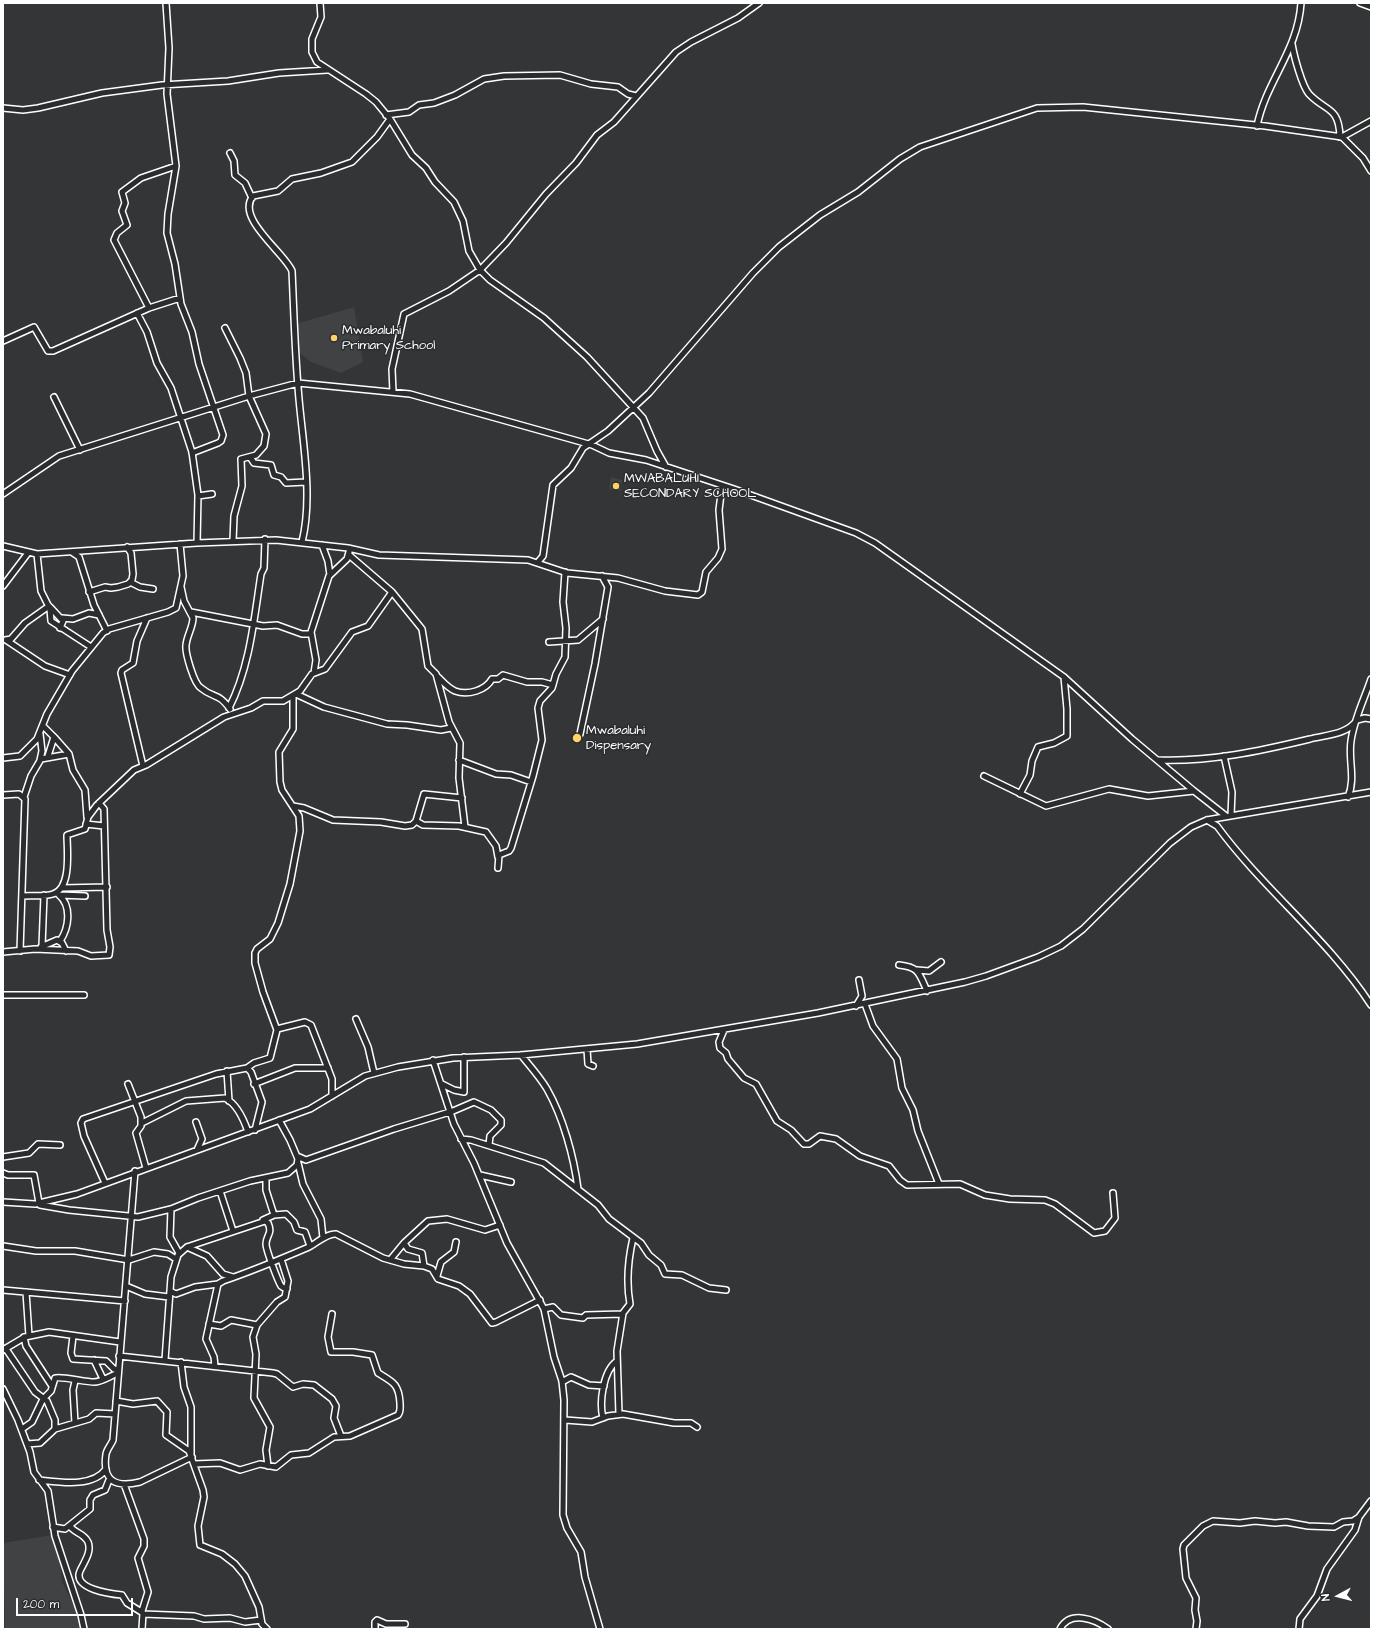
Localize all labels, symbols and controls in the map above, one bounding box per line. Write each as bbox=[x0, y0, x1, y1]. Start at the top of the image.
place label: Mwabaluhi Primary School bbox=[342, 323, 435, 354]
marker: Mwabaluhi Primary School bbox=[329, 333, 339, 343]
place label: MWABALUHI SECONDARY SCHOOL bbox=[624, 471, 756, 502]
marker: MWABALUHI SECONDARY SCHOOL bbox=[611, 481, 621, 491]
place label: Mwabaluhi Dispensary bbox=[586, 723, 651, 754]
marker: Mwabaluhi Dispensary bbox=[571, 732, 583, 744]
north arrow bbox=[1318, 1576, 1358, 1616]
scale bar bbox=[18, 1590, 135, 1616]
text: N bbox=[1318, 1593, 1333, 1602]
text: 200 m bbox=[23, 1596, 59, 1613]

